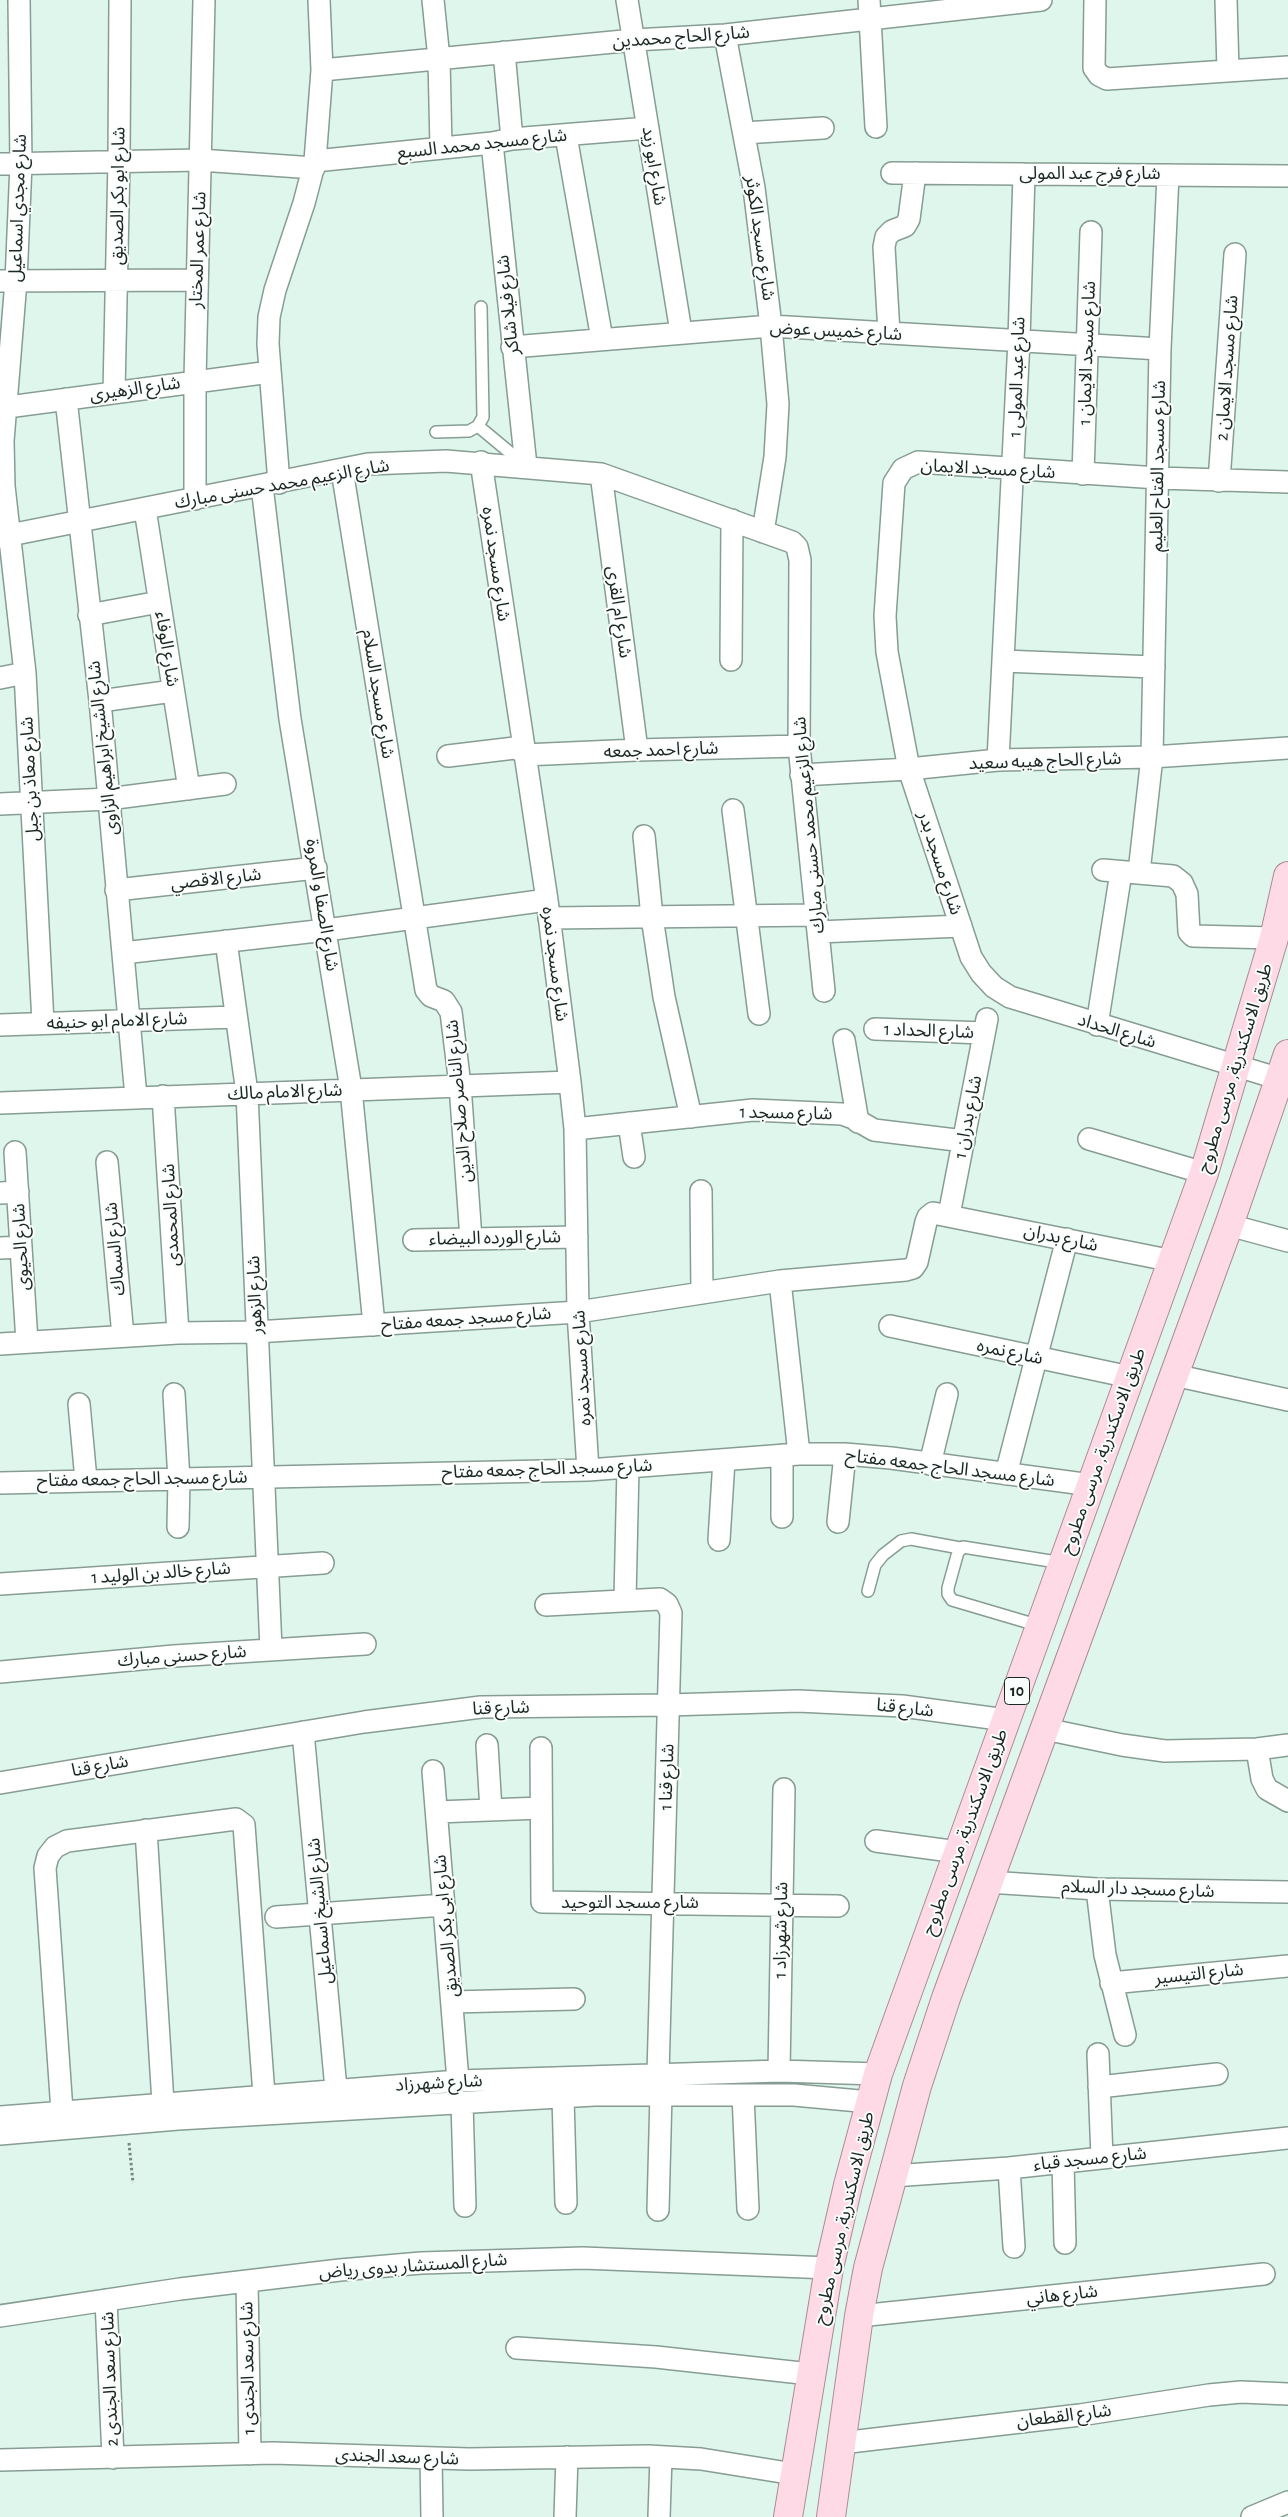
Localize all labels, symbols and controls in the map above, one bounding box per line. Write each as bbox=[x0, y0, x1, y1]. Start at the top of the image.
street label: شارع الحاج محمدين bbox=[612, 21, 750, 53]
street label: شارع مسجد محمد السبع bbox=[396, 124, 568, 164]
street label: شارع ابو زيد bbox=[637, 125, 671, 207]
street label: شارع ابو بكر الصديق bbox=[106, 127, 130, 265]
street label: شارع مجدي اسماعيل bbox=[5, 134, 31, 282]
street label: شارع فرج عبد المولى bbox=[1019, 163, 1161, 185]
street label: شارع مسجد الكوثر bbox=[741, 174, 779, 302]
street label: شارع عمر المختار bbox=[185, 191, 211, 309]
street label: شارع فيلا شاكر bbox=[492, 254, 524, 356]
street label: شارع مسجد الايمان 1 bbox=[1074, 281, 1100, 425]
street label: شارع مسجد الايمان 2 bbox=[1211, 294, 1243, 442]
street label: شارع عبد المولى 1 bbox=[1004, 316, 1030, 438]
street label: شارع خميس عوض bbox=[769, 317, 903, 345]
street label: شارع الزهيرى bbox=[88, 372, 182, 406]
street label: شارع مسجد الفتاح العليم bbox=[1146, 380, 1170, 552]
street label: شارع الزعيم محمد حسنى مبارك bbox=[173, 454, 391, 514]
street label: شارع مسجد الايمان bbox=[920, 455, 1056, 483]
street label: شارع مسجد نمره bbox=[477, 505, 515, 623]
street label: شارع ام القرى bbox=[602, 565, 636, 659]
street label: شارع الوفاء bbox=[150, 610, 184, 688]
street label: شارع مسجد السلام bbox=[357, 628, 399, 760]
street label: شارع الشيخ ابراهيم الزاوى bbox=[83, 660, 123, 836]
street label: شارع معاذ بن جبل bbox=[16, 716, 44, 842]
street label: شارع الزعيم محمد حسنى مبارك bbox=[789, 716, 829, 934]
street label: شارع احمد جمعه bbox=[603, 737, 719, 763]
street label: شارع الحاج هيبه سعيد bbox=[968, 748, 1122, 774]
street label: شارع مسجد بدر bbox=[913, 808, 967, 918]
street label: شارع الصفا و المروة bbox=[301, 837, 343, 973]
street label: شارع الاقصي bbox=[170, 863, 262, 895]
street label: شارع مسجد نمره bbox=[537, 905, 573, 1023]
street label: طريق الاسكندرية, مرسى مطروح bbox=[1193, 961, 1277, 1175]
street label: شارع الامام ابو حنيفه bbox=[46, 1008, 188, 1034]
street label: شارع الحداد bbox=[1075, 1009, 1159, 1053]
street label: شارع الناصر صلاح الدين bbox=[441, 1019, 477, 1183]
street label: شارع الحداد 1 bbox=[884, 1019, 974, 1043]
street label: شارع بدران 1 bbox=[949, 1074, 987, 1160]
street label: شارع الامام مالك bbox=[227, 1079, 343, 1105]
street label: شارع مسجد 1 bbox=[739, 1101, 833, 1125]
street label: شارع المحمدى bbox=[158, 1163, 184, 1267]
street label: شارع السماك bbox=[100, 1201, 130, 1297]
street label: شارع الحيوى bbox=[8, 1203, 34, 1291]
street label: شارع بدران bbox=[1022, 1220, 1100, 1256]
street label: شارع الورده البيضاء bbox=[429, 1226, 561, 1250]
street label: شارع الزهور bbox=[243, 1255, 267, 1335]
street label: شارع مسجد جمعه مفتاح bbox=[380, 1302, 552, 1336]
street label: شارع مسجد نمره bbox=[568, 1310, 596, 1426]
street label: شارع نمره bbox=[975, 1334, 1045, 1370]
street label: طريق الاسكندرية, مرسى مطروح bbox=[1056, 1345, 1150, 1557]
street label: شارع مسجد الحاج جمعه مفتاح bbox=[844, 1444, 1056, 1492]
street label: شارع مسجد الحاج جمعه مفتاح bbox=[441, 1455, 653, 1483]
street label: شارع مسجد الحاج جمعه مفتاح bbox=[36, 1466, 248, 1492]
street label: شارع خالد بن الوليد 1 bbox=[91, 1557, 231, 1589]
street label: شارع حسنى مبارك bbox=[117, 1641, 247, 1671]
road number: 10 bbox=[1004, 1678, 1030, 1704]
street label: شارع قنا bbox=[875, 1694, 935, 1722]
street label: شارع قنا bbox=[472, 1696, 530, 1720]
street label: طريق الاسكندرية, مرسى مطروح bbox=[918, 1726, 1012, 1938]
street label: شارع قنا 1 bbox=[655, 1743, 679, 1811]
street label: شارع قنا bbox=[70, 1750, 130, 1782]
street label: شارع الشيخ اسماعيل bbox=[303, 1837, 337, 1985]
street label: شارع ابى بكر الصديق bbox=[429, 1854, 463, 1998]
street label: شارع مسجد دار السلام bbox=[1061, 1876, 1215, 1902]
street label: شارع شهرزاد 1 bbox=[769, 1882, 793, 1978]
street label: شارع مسجد التوحيد bbox=[561, 1892, 699, 1914]
street label: شارع التيسير bbox=[1153, 1959, 1245, 1989]
street label: شارع شهرزاد bbox=[395, 2070, 483, 2096]
street label: طريق الاسكندرية, مرسى مطروح bbox=[809, 2109, 879, 2327]
street label: شارع مسجد قباء bbox=[1032, 2142, 1148, 2176]
street label: شارع المستشار بدوى رياض bbox=[318, 2249, 508, 2283]
street label: شارع هاني bbox=[1025, 2281, 1099, 2309]
street label: شارع سعد الجندى 1 bbox=[236, 2301, 260, 2435]
street label: شارع سعد الجندى 2 bbox=[97, 2311, 123, 2447]
street label: شارع القطعان bbox=[1015, 2399, 1113, 2433]
street label: شارع سعد الجندى bbox=[335, 2444, 459, 2470]

